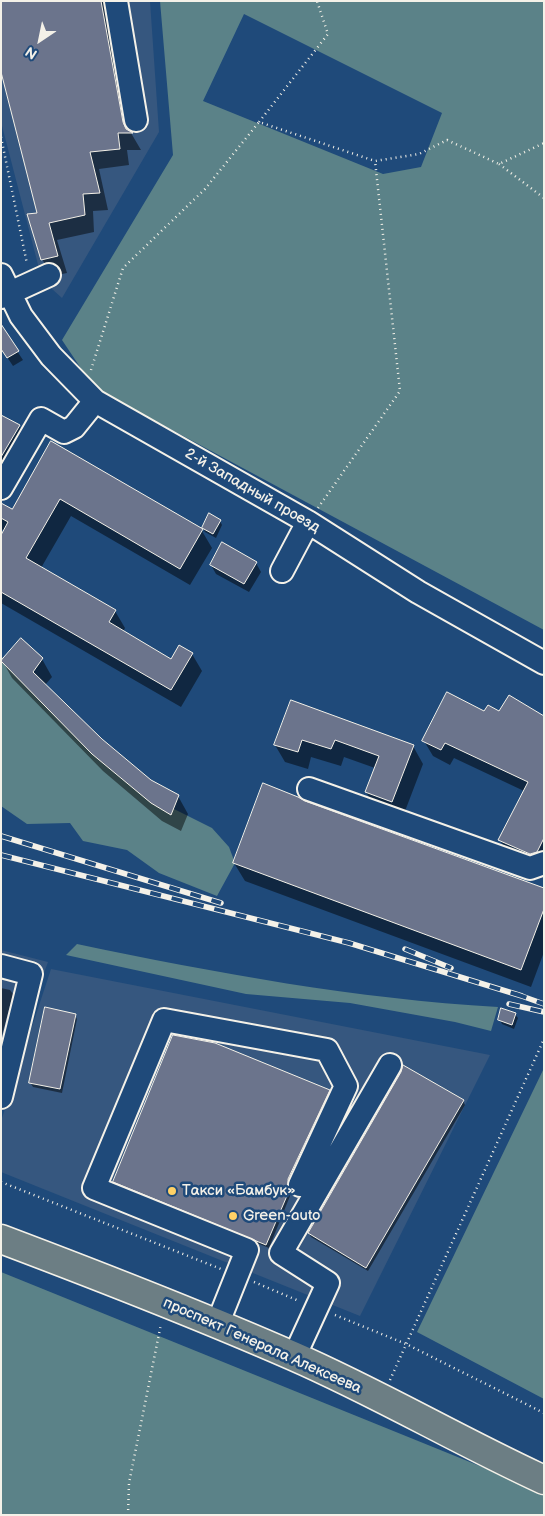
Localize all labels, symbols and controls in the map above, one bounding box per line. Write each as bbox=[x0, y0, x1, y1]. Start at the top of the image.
north arrow bbox=[15, 15, 65, 65]
text: N bbox=[22, 43, 40, 63]
street label: 2-й Западный проезд bbox=[181, 445, 323, 537]
place label: Такси «Бамбук» bbox=[182, 1182, 296, 1200]
marker: Такси «Бамбук» bbox=[166, 1185, 178, 1197]
place label: Green-auto bbox=[243, 1207, 321, 1225]
marker: Green-auto bbox=[227, 1210, 239, 1222]
street label: проспект Генерала Алексеева bbox=[160, 1294, 364, 1398]

